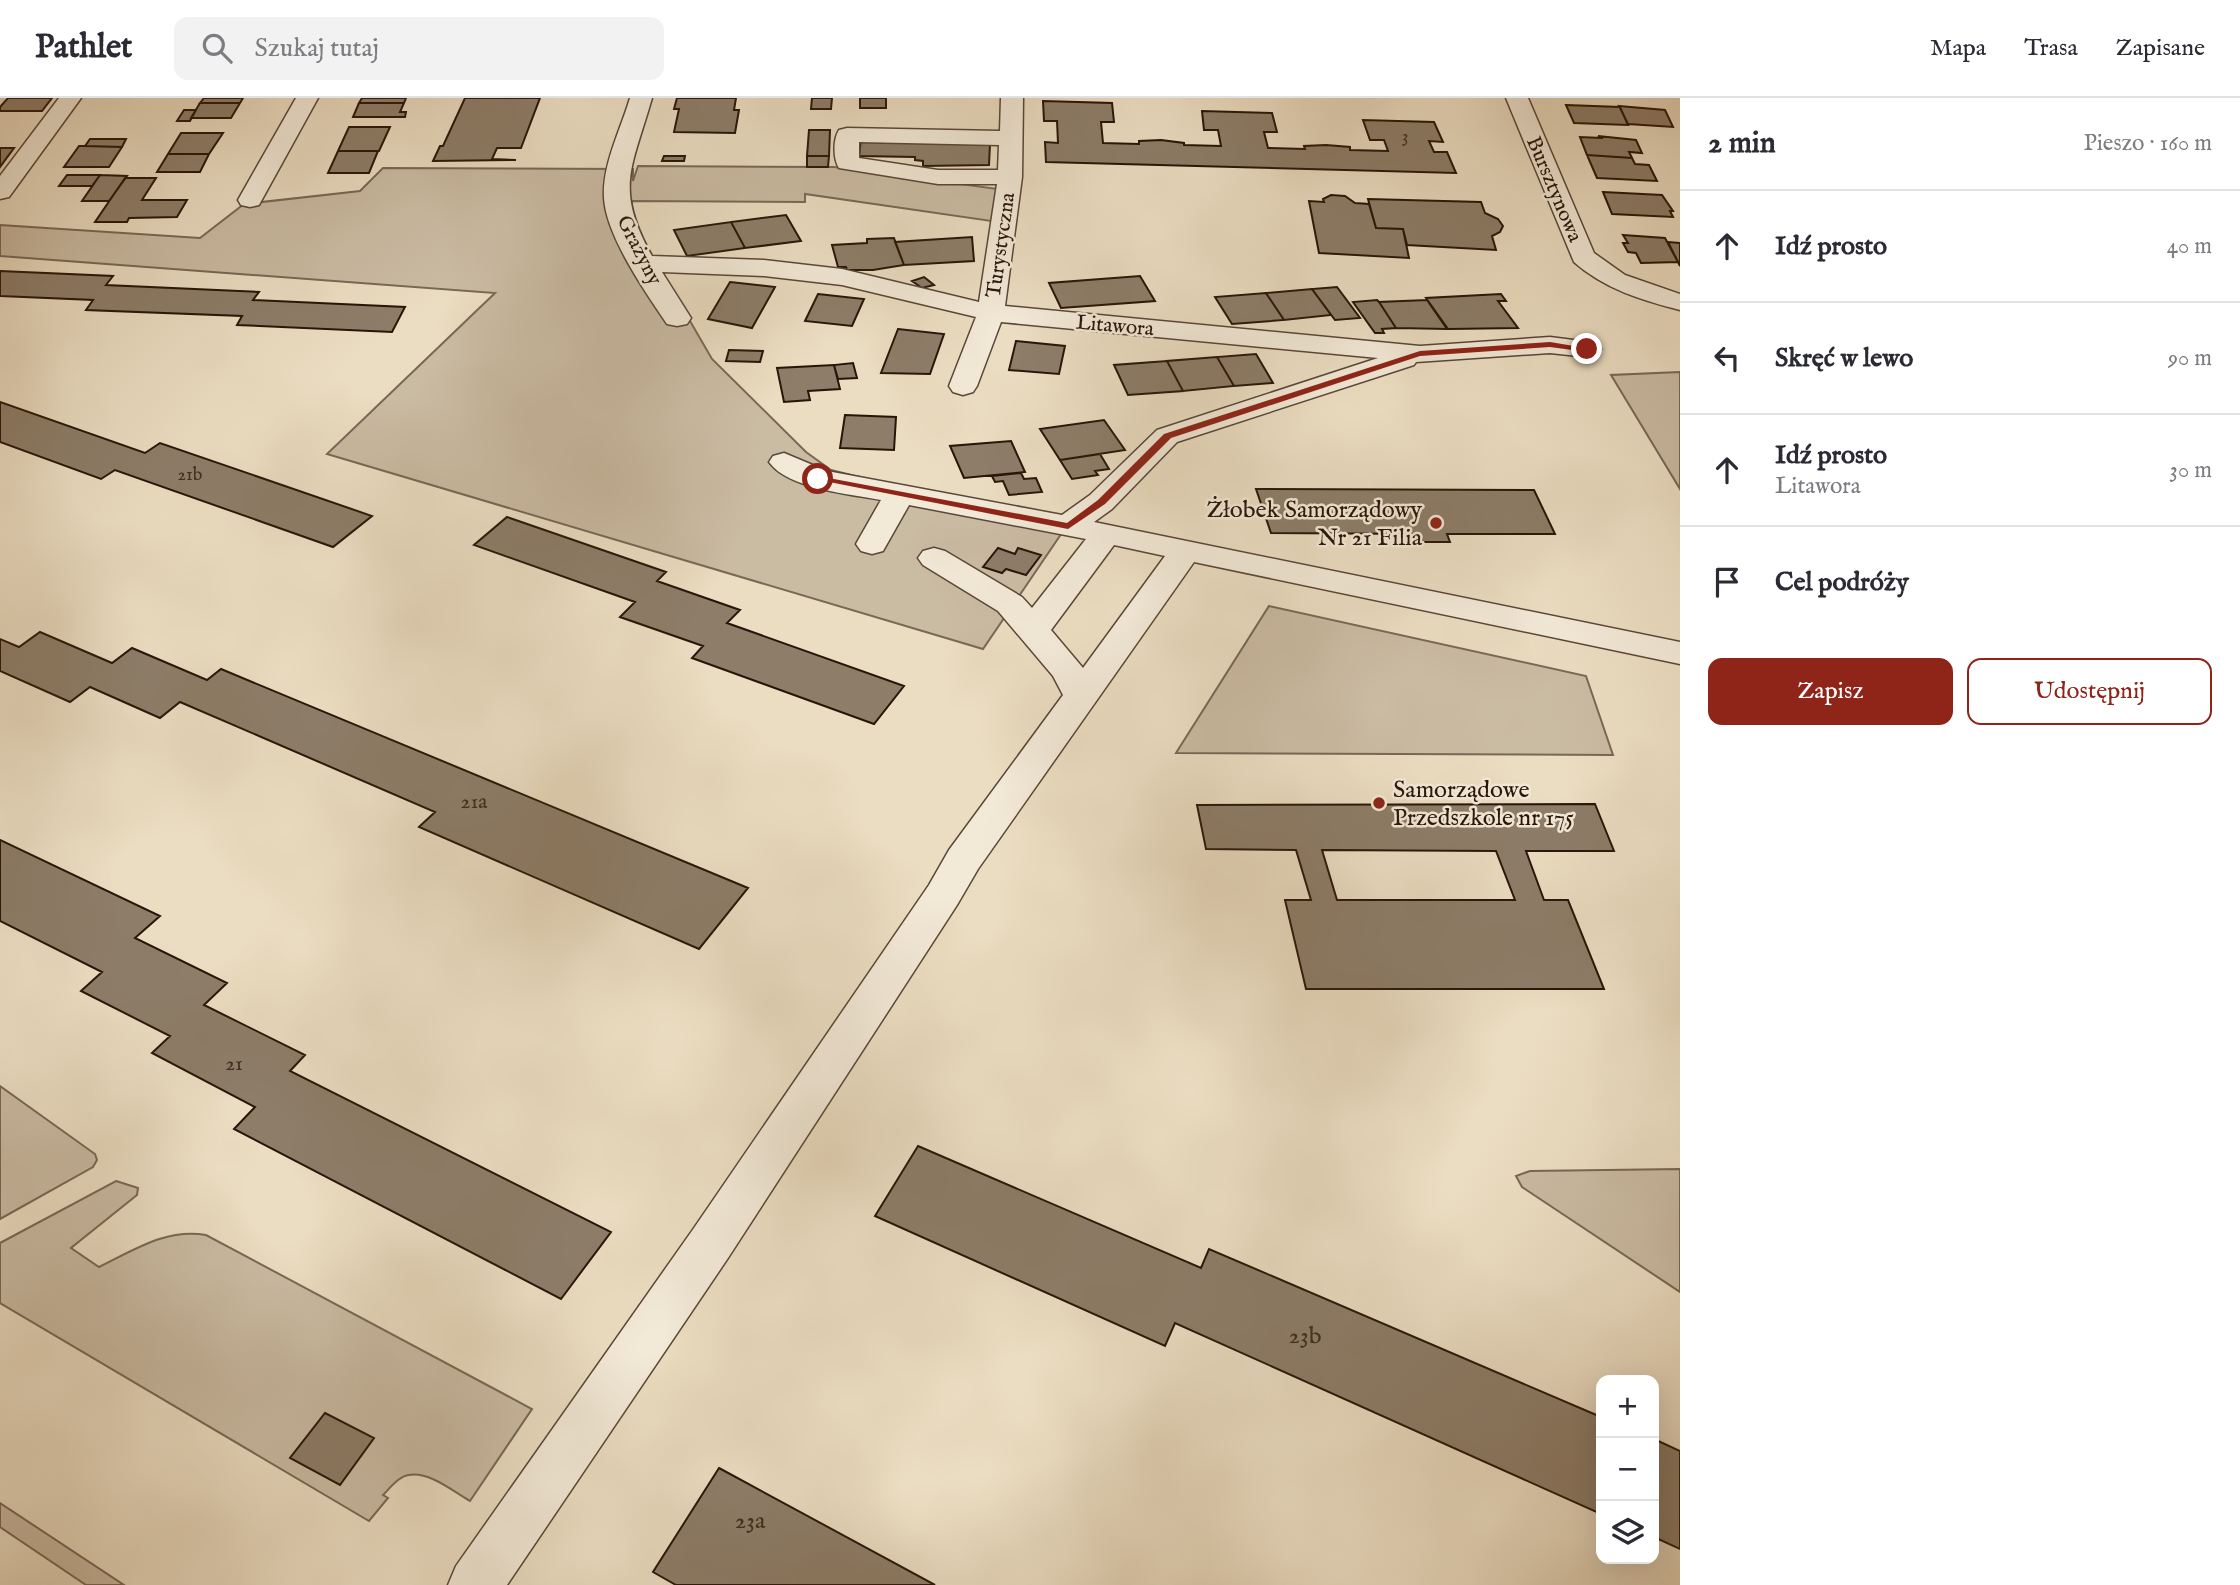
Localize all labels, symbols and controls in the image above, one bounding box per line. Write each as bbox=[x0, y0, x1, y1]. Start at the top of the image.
search box bbox=[174, 17, 664, 80]
text: Pathlet bbox=[35, 27, 132, 69]
icon: search bbox=[198, 29, 236, 67]
text: Szukaj tutaj bbox=[254, 32, 379, 65]
text: Mapa bbox=[1930, 33, 1986, 64]
text: Trasa bbox=[2024, 33, 2078, 64]
text: Zapisane bbox=[2116, 33, 2205, 64]
text: 2 min bbox=[1708, 125, 1776, 163]
house number: 3 bbox=[1402, 126, 1408, 149]
text: Pieszo · 160 m bbox=[2083, 129, 2212, 158]
street label: Bursztynowa bbox=[1519, 133, 1588, 247]
street label: Turystyczna bbox=[981, 190, 1022, 300]
street label: Grażyny bbox=[610, 211, 668, 291]
icon: ahead bbox=[1708, 227, 1746, 265]
text: Idź prosto bbox=[1775, 230, 1887, 263]
text: 40 m bbox=[2167, 232, 2212, 261]
street label: Litawora bbox=[1075, 310, 1156, 343]
route end bbox=[1571, 333, 1602, 364]
icon: left bbox=[1708, 339, 1746, 377]
text: Skręć w lewo bbox=[1775, 342, 1913, 375]
text: 90 m bbox=[2168, 344, 2212, 373]
text: Idź prosto bbox=[1775, 439, 1887, 472]
icon: ahead bbox=[1708, 451, 1746, 489]
text: 30 m bbox=[2169, 456, 2212, 485]
route start bbox=[802, 463, 833, 494]
house number: 21b bbox=[178, 464, 203, 487]
text: Litawora bbox=[1775, 472, 1861, 501]
place label: Żłobek Samorządowy Nr 21 Filia bbox=[1207, 495, 1423, 554]
marker: Żłobek Samorządowy Nr 21 Filia bbox=[1428, 515, 1444, 531]
icon: arrive bbox=[1708, 563, 1746, 601]
text: Cel podróży bbox=[1775, 566, 1909, 599]
button: Zapisz bbox=[1708, 658, 1953, 725]
button: Udostępnij bbox=[1967, 658, 2212, 725]
place label: Samorządowe Przedszkole nr 175 bbox=[1393, 775, 1574, 834]
house number: 21a bbox=[461, 789, 488, 816]
marker: Samorządowe Przedszkole nr 175 bbox=[1371, 795, 1387, 811]
house number: 21 bbox=[225, 1051, 243, 1078]
house number: 23b bbox=[1288, 1321, 1322, 1352]
map controls bbox=[1596, 1375, 1659, 1564]
button: + bbox=[1596, 1375, 1659, 1438]
button: − bbox=[1596, 1438, 1659, 1501]
button: layers bbox=[1596, 1501, 1659, 1564]
house number: 23a bbox=[735, 1506, 766, 1537]

